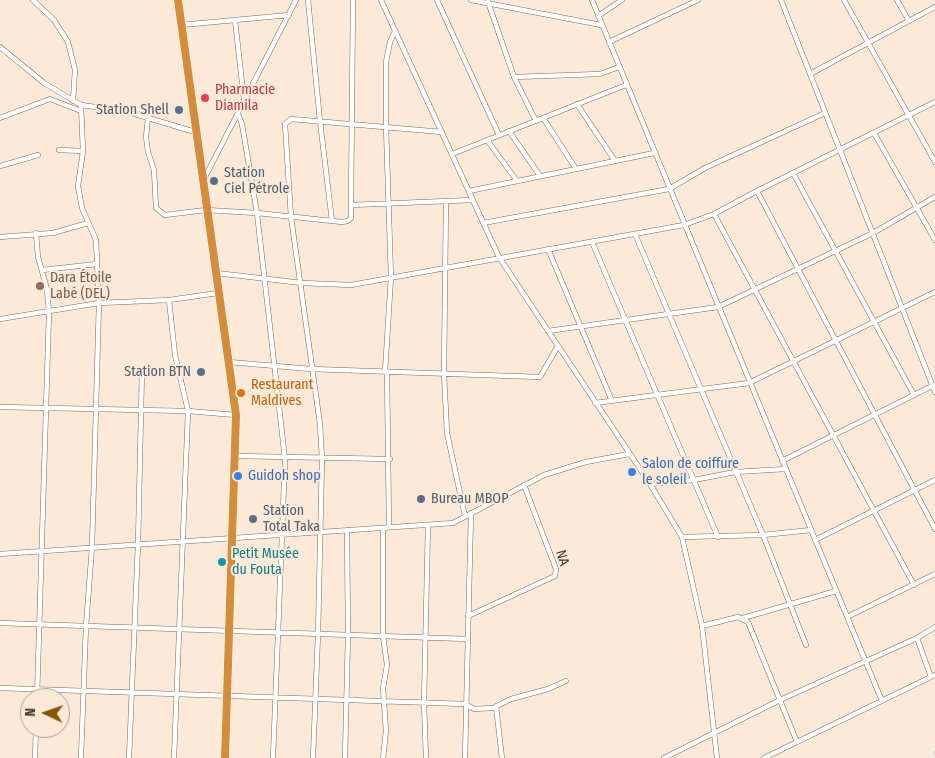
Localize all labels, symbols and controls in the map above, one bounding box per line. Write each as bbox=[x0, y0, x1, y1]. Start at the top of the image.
place label: Pharmacie Diamila bbox=[215, 82, 275, 114]
marker: Pharmacie Diamila bbox=[199, 92, 211, 104]
place label: Station Shell bbox=[96, 102, 169, 118]
marker: Station Shell bbox=[173, 104, 185, 116]
place label: Station Ciel Pétrole bbox=[224, 165, 289, 198]
marker: Station Ciel Pétrole bbox=[208, 175, 220, 187]
place label: Dara Étoile Labé (DEL) bbox=[50, 270, 112, 302]
marker: Dara Étoile Labé (DEL) bbox=[34, 280, 46, 292]
place label: Station BTN bbox=[124, 364, 191, 380]
marker: Station BTN bbox=[195, 366, 207, 378]
place label: Restaurant Maldives bbox=[251, 377, 313, 410]
marker: Restaurant Maldives bbox=[235, 387, 247, 399]
place label: Salon de coiffure le soleil bbox=[642, 456, 739, 488]
marker: Salon de coiffure le soleil bbox=[626, 466, 638, 478]
place label: Guidoh shop bbox=[248, 468, 321, 484]
marker: Guidoh shop bbox=[232, 470, 244, 482]
place label: Bureau MBOP bbox=[431, 491, 508, 507]
marker: Bureau MBOP bbox=[415, 493, 427, 505]
place label: Station Total Taka bbox=[263, 503, 320, 536]
marker: Station Total Taka bbox=[247, 513, 259, 525]
place label: Petit Musée du Fouta bbox=[232, 546, 299, 578]
street label: NA bbox=[552, 548, 572, 568]
marker: Petit Musée du Fouta bbox=[216, 556, 228, 568]
north arrow bbox=[20, 688, 70, 738]
text: N bbox=[22, 708, 39, 717]

